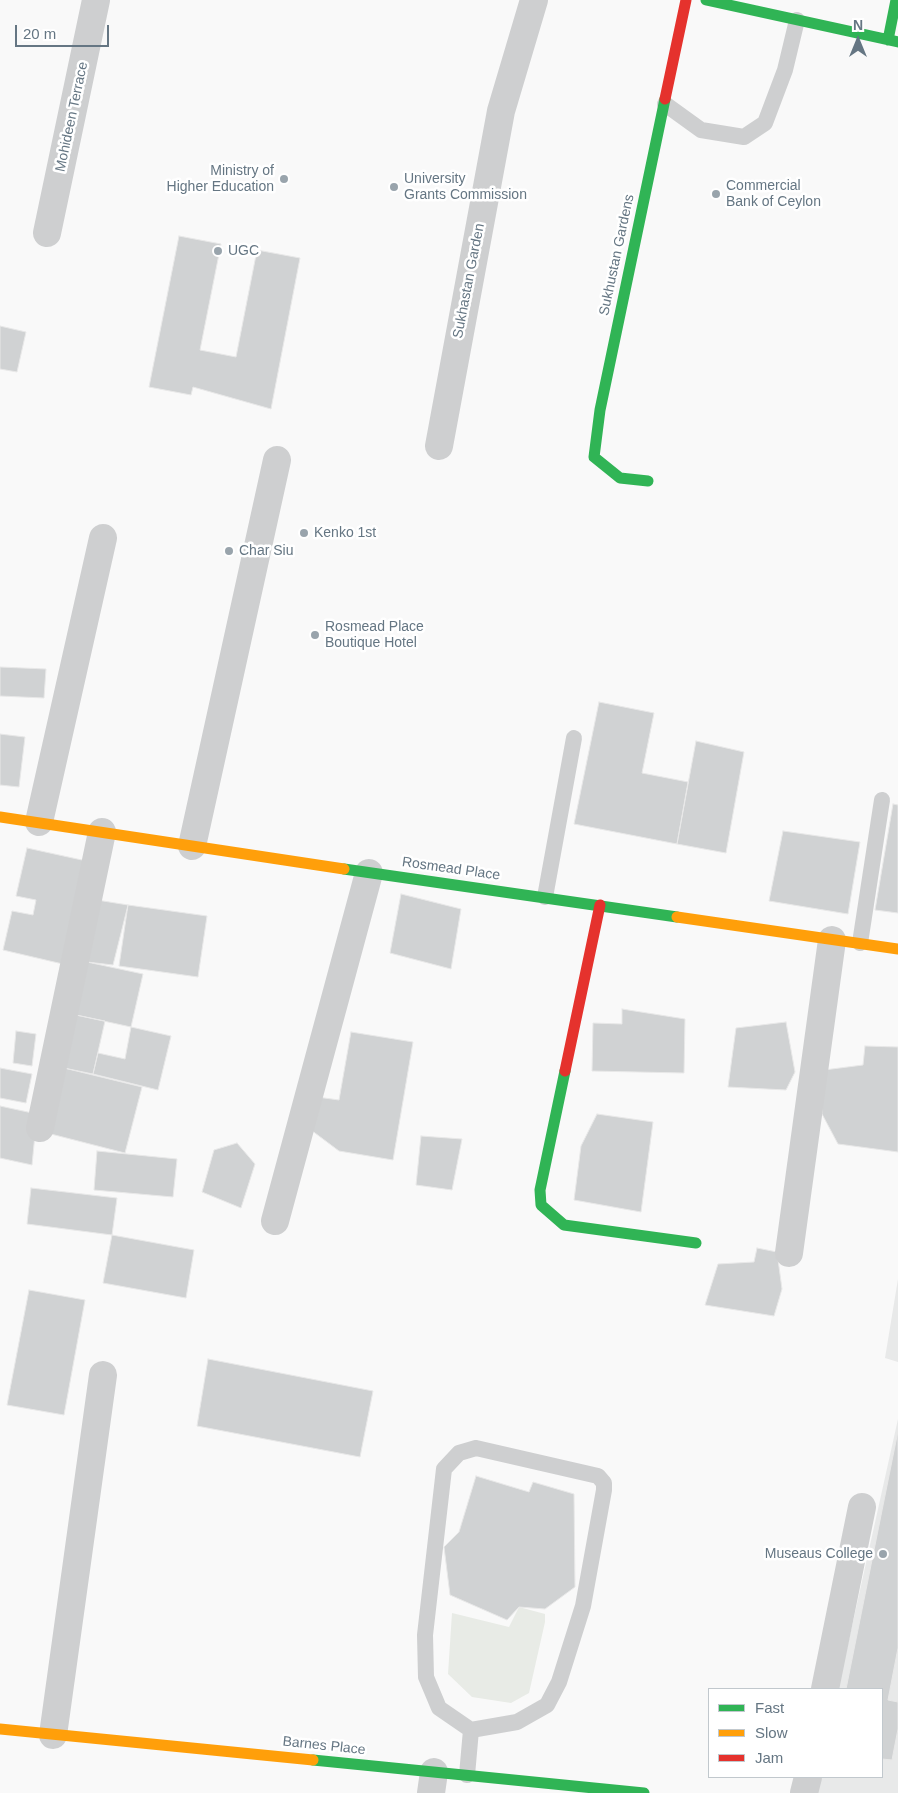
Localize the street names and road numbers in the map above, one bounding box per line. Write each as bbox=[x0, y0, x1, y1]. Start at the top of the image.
street label: Mohideen Terrace bbox=[52, 60, 92, 174]
street label: Sukhustan Gardens bbox=[596, 193, 638, 317]
street label: Sukhastan Garden bbox=[450, 222, 488, 340]
street label: Rosmead Place bbox=[401, 854, 501, 884]
street label: Barnes Place bbox=[282, 1733, 366, 1759]

